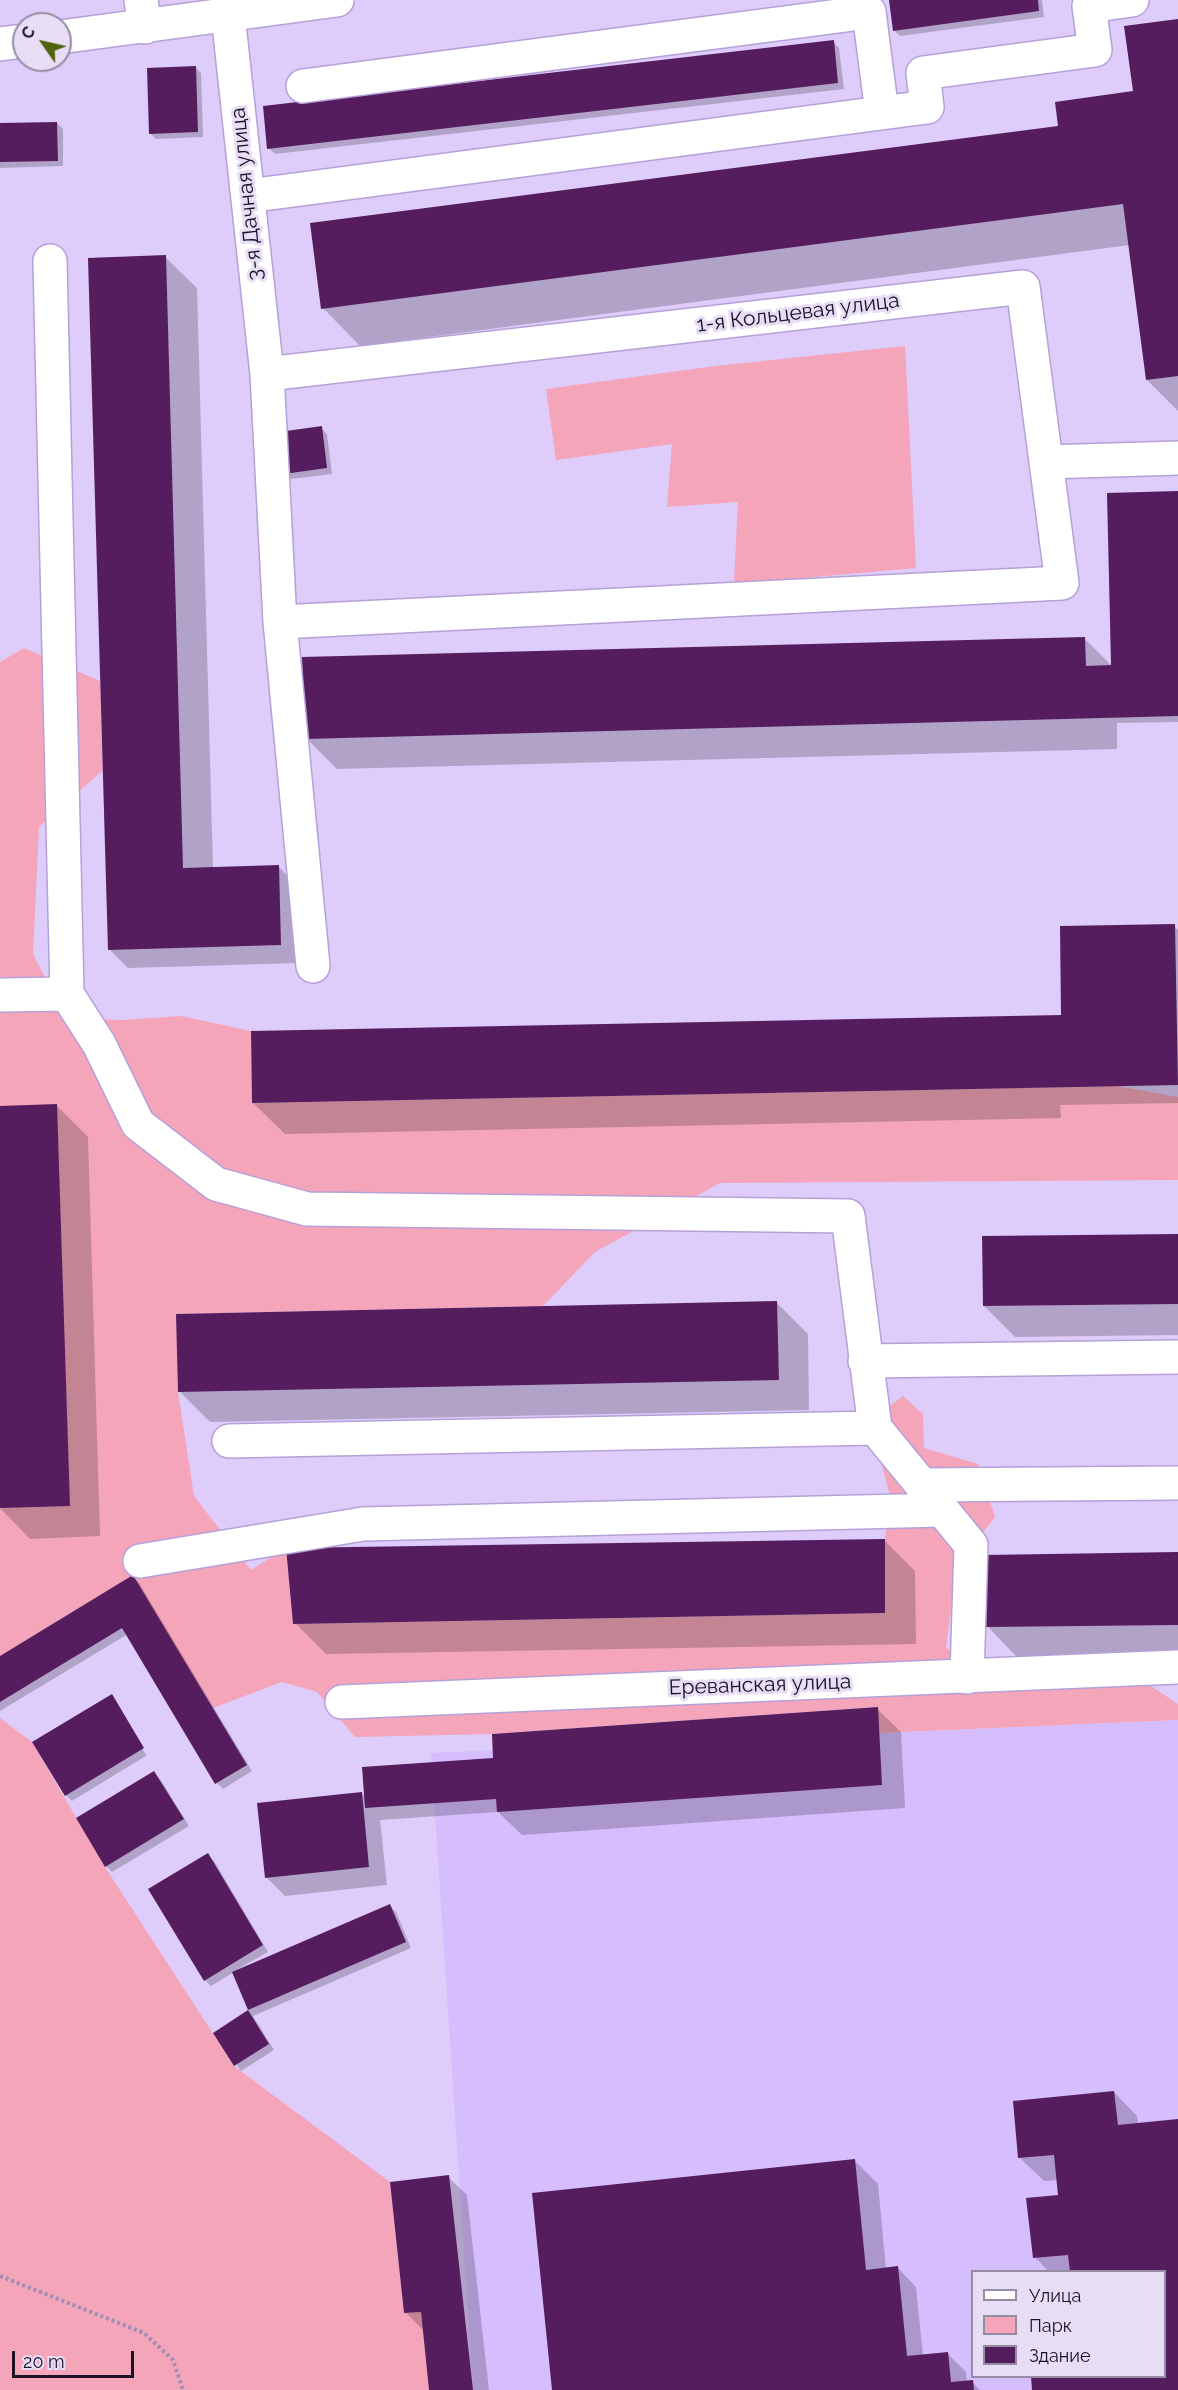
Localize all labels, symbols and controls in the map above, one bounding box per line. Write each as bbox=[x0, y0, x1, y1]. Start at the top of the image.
north arrow bbox=[12, 12, 72, 72]
text: С bbox=[17, 23, 39, 43]
street label: 3-я Дачная улица bbox=[225, 106, 269, 282]
street label: 1-я Кольцевая улица bbox=[695, 288, 901, 338]
street label: Ереванская улица bbox=[668, 1669, 852, 1701]
legend bbox=[971, 2270, 1166, 2378]
text: Улица bbox=[1029, 2285, 1081, 2306]
text: Парк bbox=[1029, 2315, 1072, 2336]
scale bar bbox=[15, 2339, 136, 2377]
text: Здание bbox=[1029, 2345, 1091, 2366]
text: 20 m bbox=[23, 2351, 65, 2372]

